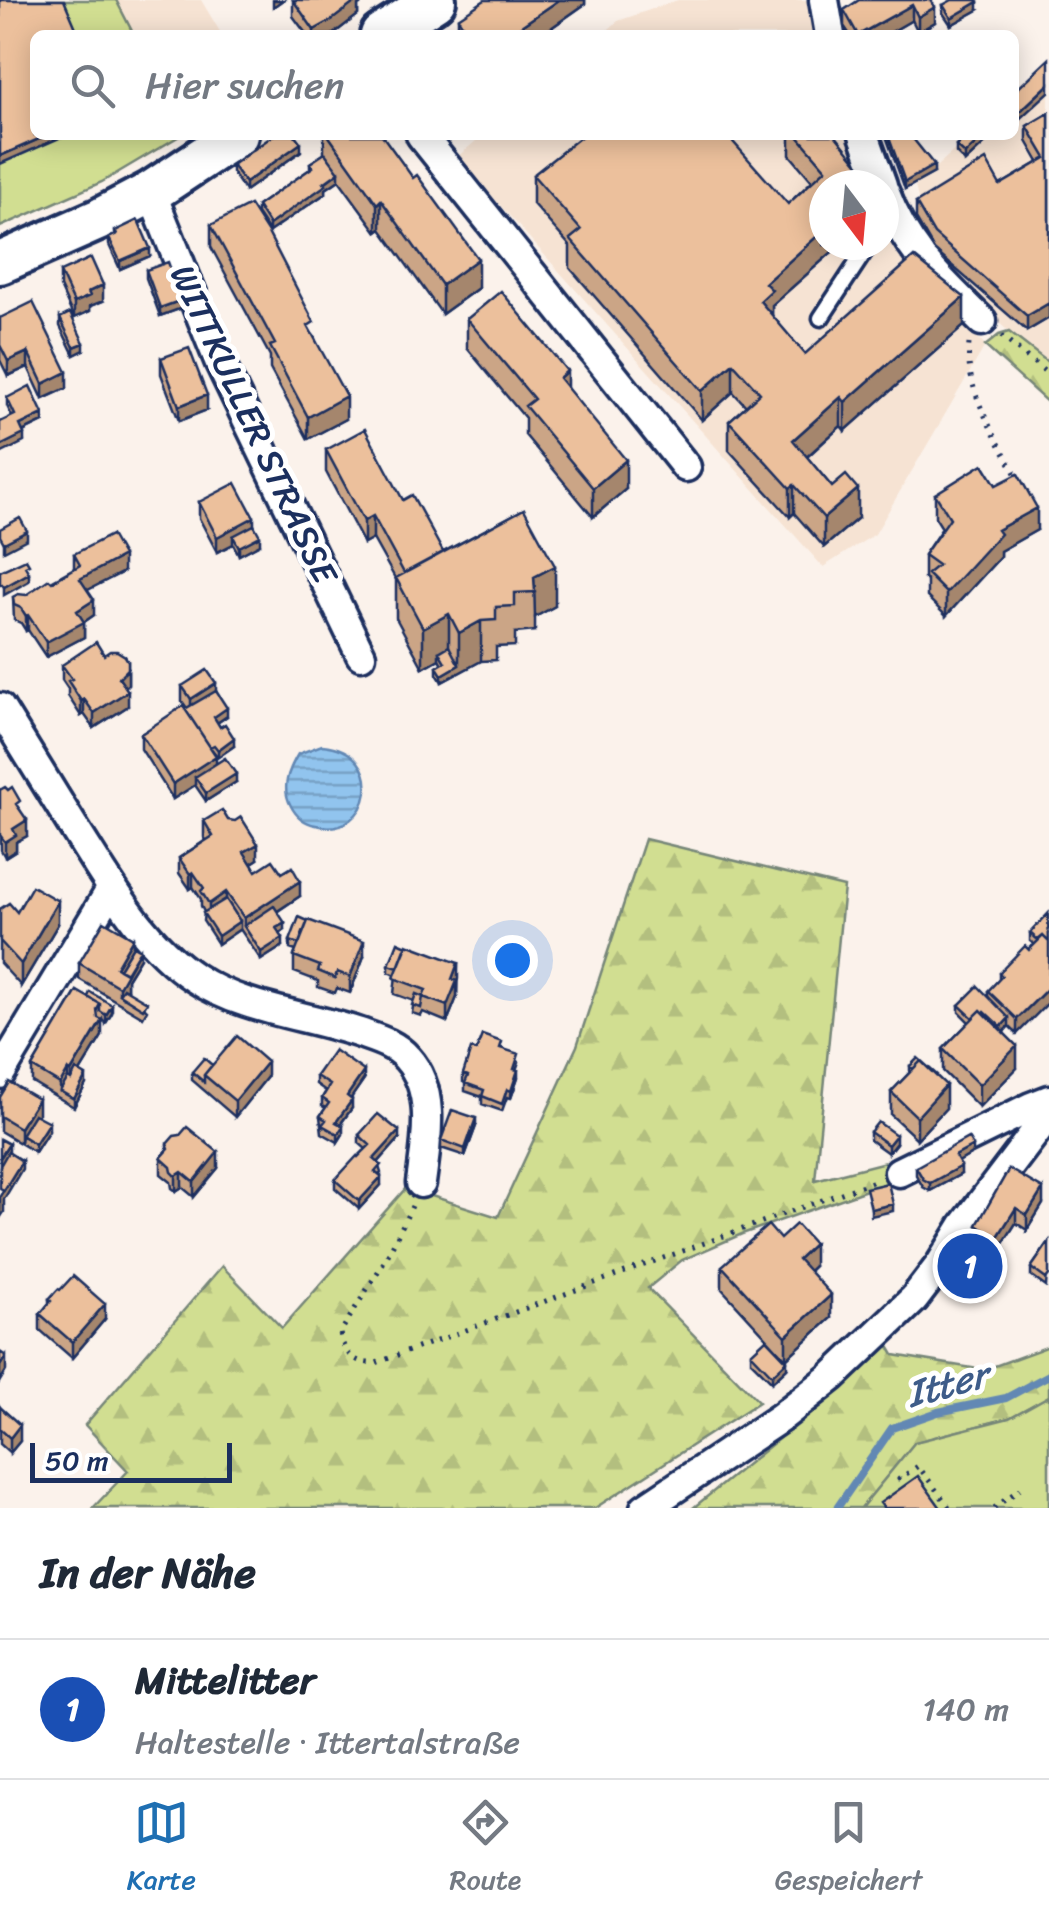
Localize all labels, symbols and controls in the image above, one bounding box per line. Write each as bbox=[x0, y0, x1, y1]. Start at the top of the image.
search box bbox=[30, 30, 1019, 140]
text: Hier suchen bbox=[145, 52, 344, 119]
icon: search bbox=[65, 58, 120, 113]
north arrow bbox=[809, 170, 899, 260]
street label: WITTKULLER STRASSE bbox=[153, 254, 356, 597]
your location bbox=[487, 935, 538, 986]
pin: 1 bbox=[938, 1228, 1002, 1304]
water label: Itter bbox=[898, 1340, 1001, 1428]
text: 50 m bbox=[45, 1436, 109, 1485]
scale bar bbox=[30, 1438, 232, 1482]
text: In der Nähe bbox=[40, 1536, 256, 1610]
text: Mittelitter bbox=[135, 1647, 315, 1714]
text: 1 bbox=[66, 1681, 79, 1738]
text: 140 m bbox=[922, 1681, 1009, 1738]
text: Haltestelle · Ittertalstraße bbox=[135, 1714, 520, 1771]
tab: Karte bbox=[127, 1795, 196, 1904]
tab: Route bbox=[449, 1795, 521, 1904]
tab: Gespeichert bbox=[775, 1795, 922, 1904]

